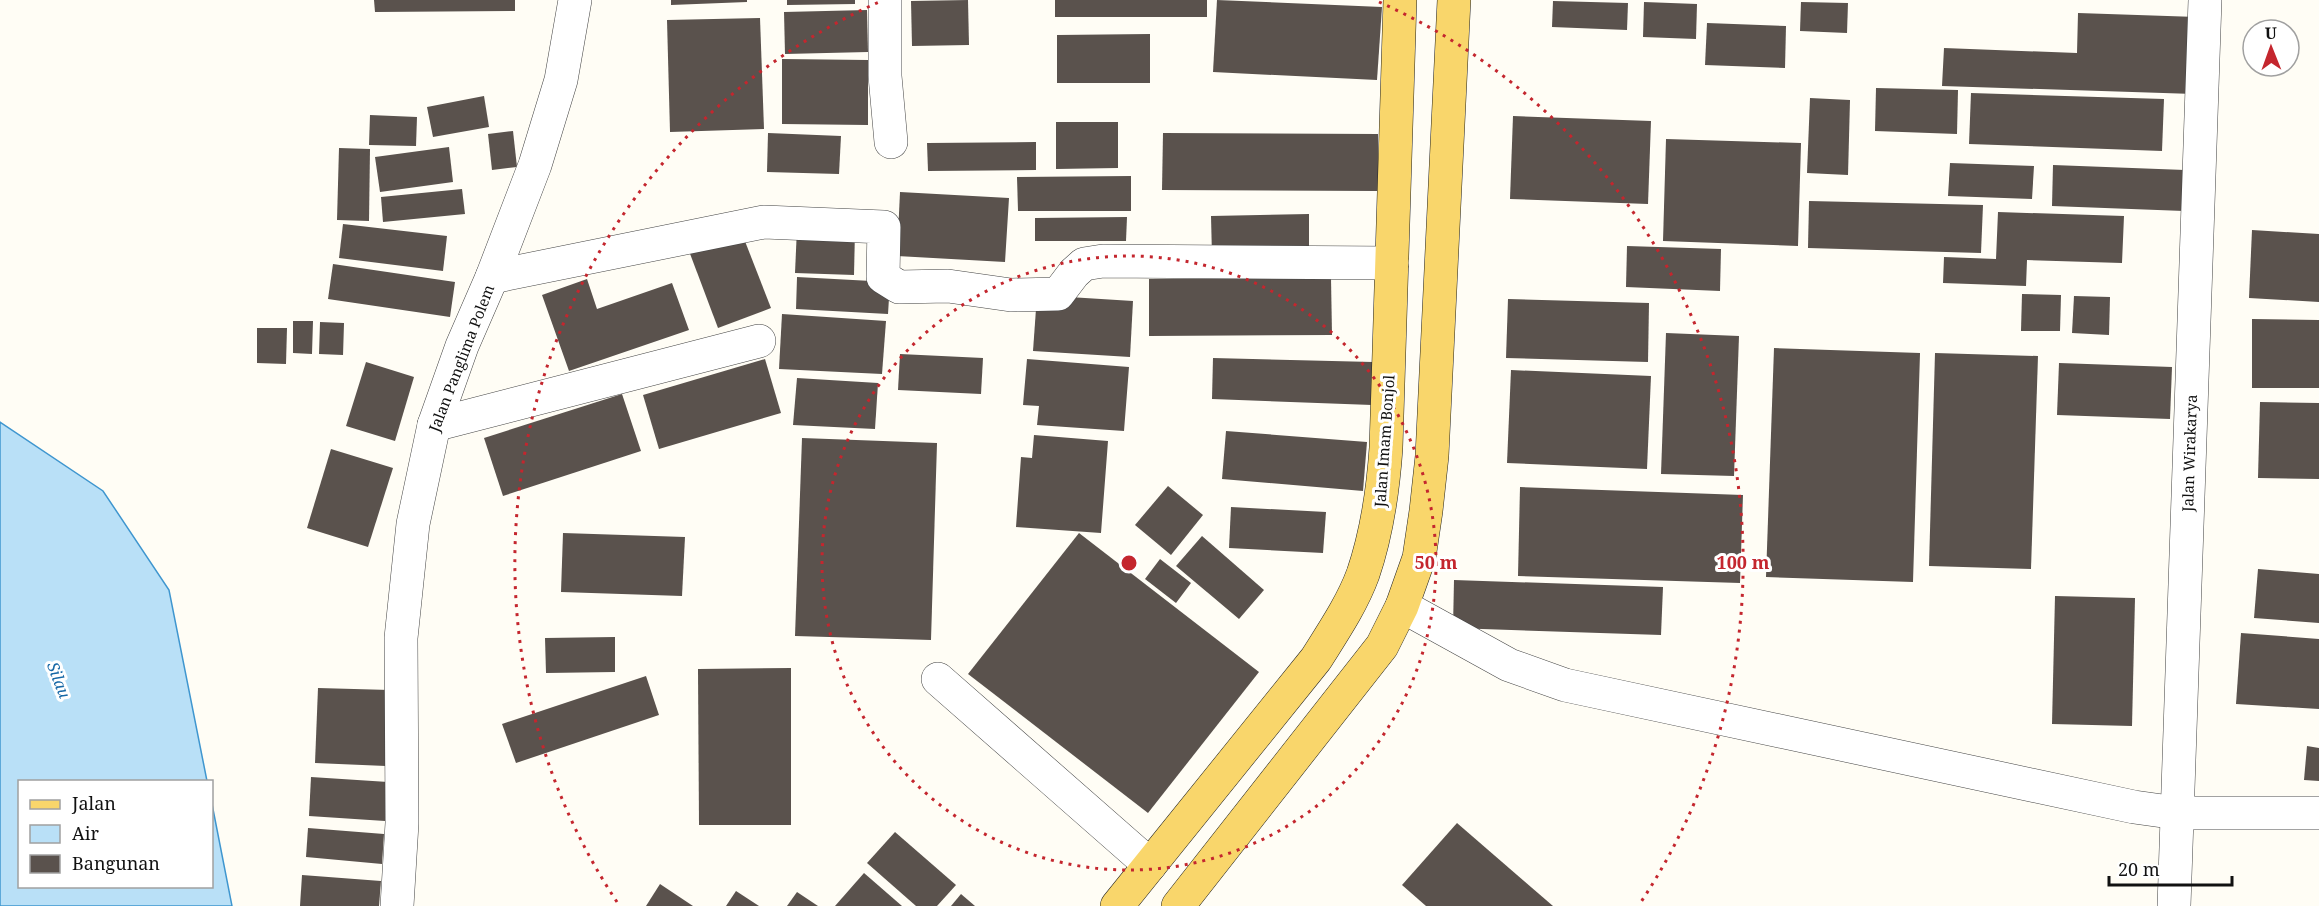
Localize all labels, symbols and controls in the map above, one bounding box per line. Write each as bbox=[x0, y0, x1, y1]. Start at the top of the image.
north arrow bbox=[2241, 18, 2301, 78]
text: U bbox=[2265, 22, 2277, 44]
street label: Jalan Panglima Polem bbox=[423, 281, 498, 435]
street label: Jalan Imam Bonjol bbox=[1369, 374, 1399, 509]
street label: Jalan Wirakarya bbox=[2177, 394, 2201, 513]
text: 50 m bbox=[1415, 550, 1458, 574]
text: 100 m bbox=[1717, 550, 1770, 574]
centre of rings bbox=[1119, 553, 1139, 573]
water label: Silau bbox=[42, 659, 76, 702]
legend bbox=[18, 780, 213, 888]
text: Jalan bbox=[71, 791, 116, 815]
text: Air bbox=[72, 821, 99, 845]
scale bar bbox=[2109, 849, 2232, 887]
text: Bangunan bbox=[72, 851, 160, 875]
text: 20 m bbox=[2118, 857, 2160, 881]

